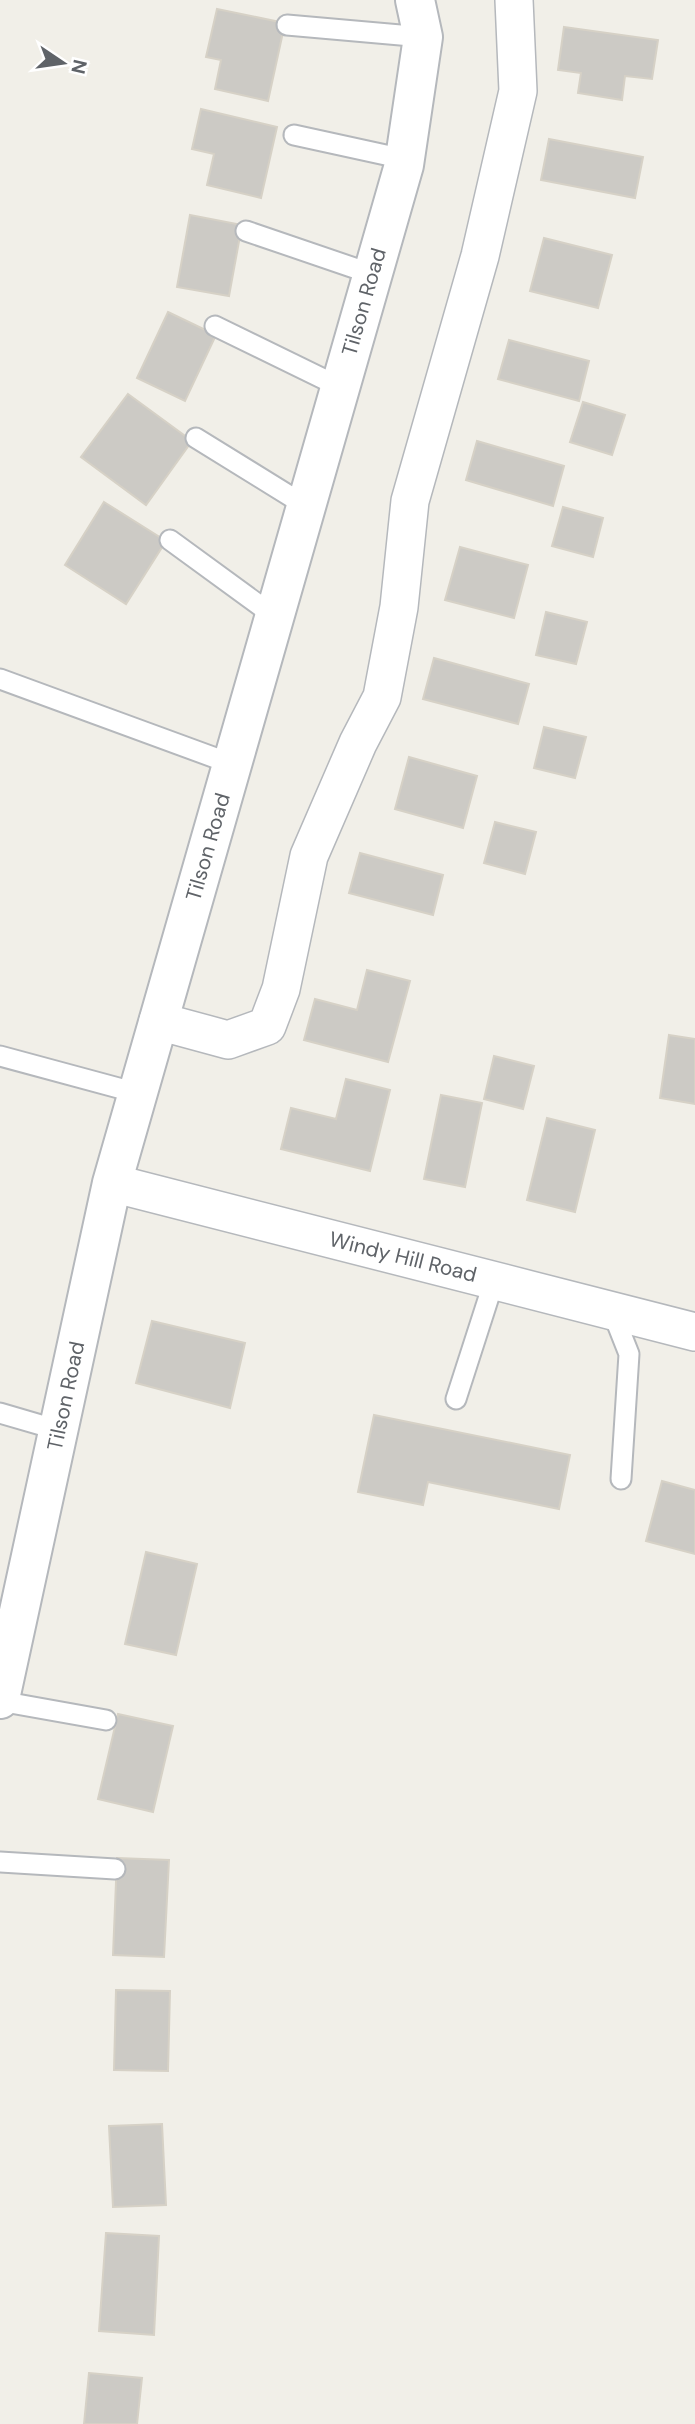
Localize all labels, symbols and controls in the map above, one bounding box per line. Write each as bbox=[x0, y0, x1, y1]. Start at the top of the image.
north arrow bbox=[28, 28, 98, 98]
text: N bbox=[65, 57, 93, 76]
street label: Tilson Road bbox=[335, 245, 393, 359]
street label: Tilson Road bbox=[179, 790, 237, 904]
street label: Windy Hill Road bbox=[326, 1225, 480, 1289]
street label: Tilson Road bbox=[41, 1339, 91, 1453]

